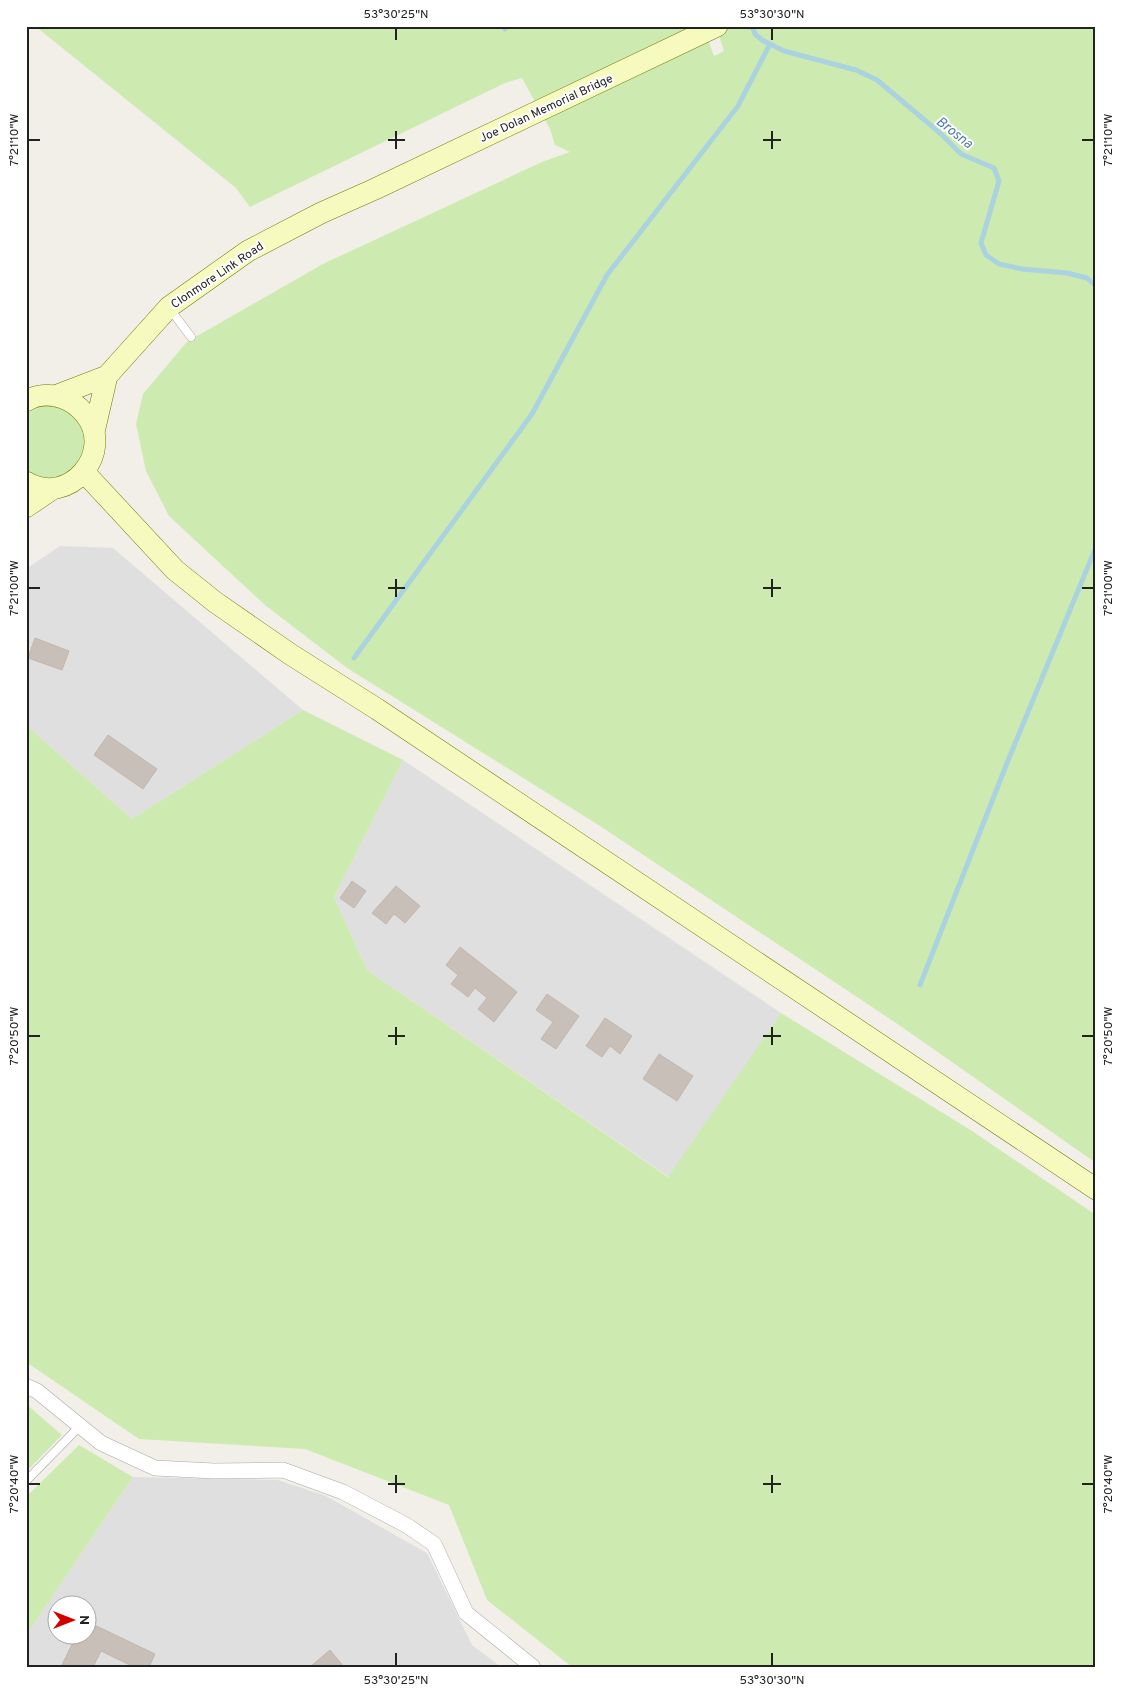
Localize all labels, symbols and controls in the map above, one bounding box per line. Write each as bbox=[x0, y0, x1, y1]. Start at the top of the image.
text: 53°30'25"N bbox=[363, 7, 429, 23]
text: 53°30'30"N bbox=[739, 7, 805, 23]
street label: Joe Dolan Memorial Bridge bbox=[477, 71, 616, 147]
water label: Brosna bbox=[932, 113, 977, 153]
text: 7°21'10"W bbox=[7, 114, 23, 166]
text: 7°21'10"W bbox=[1101, 114, 1117, 166]
street label: Clonmore Link Road bbox=[168, 239, 267, 313]
text: 7°21'00"W bbox=[7, 560, 23, 616]
text: 7°21'00"W bbox=[1101, 560, 1117, 616]
text: 7°20'50"W bbox=[7, 1007, 23, 1065]
text: 7°20'50"W bbox=[1101, 1007, 1117, 1065]
text: 7°20'40"W bbox=[7, 1455, 23, 1513]
text: 7°20'40"W bbox=[1101, 1455, 1117, 1513]
north arrow bbox=[48, 1596, 98, 1646]
text: N bbox=[75, 1615, 92, 1625]
text: 53°30'25"N bbox=[363, 1673, 429, 1689]
text: 53°30'30"N bbox=[739, 1673, 805, 1689]

